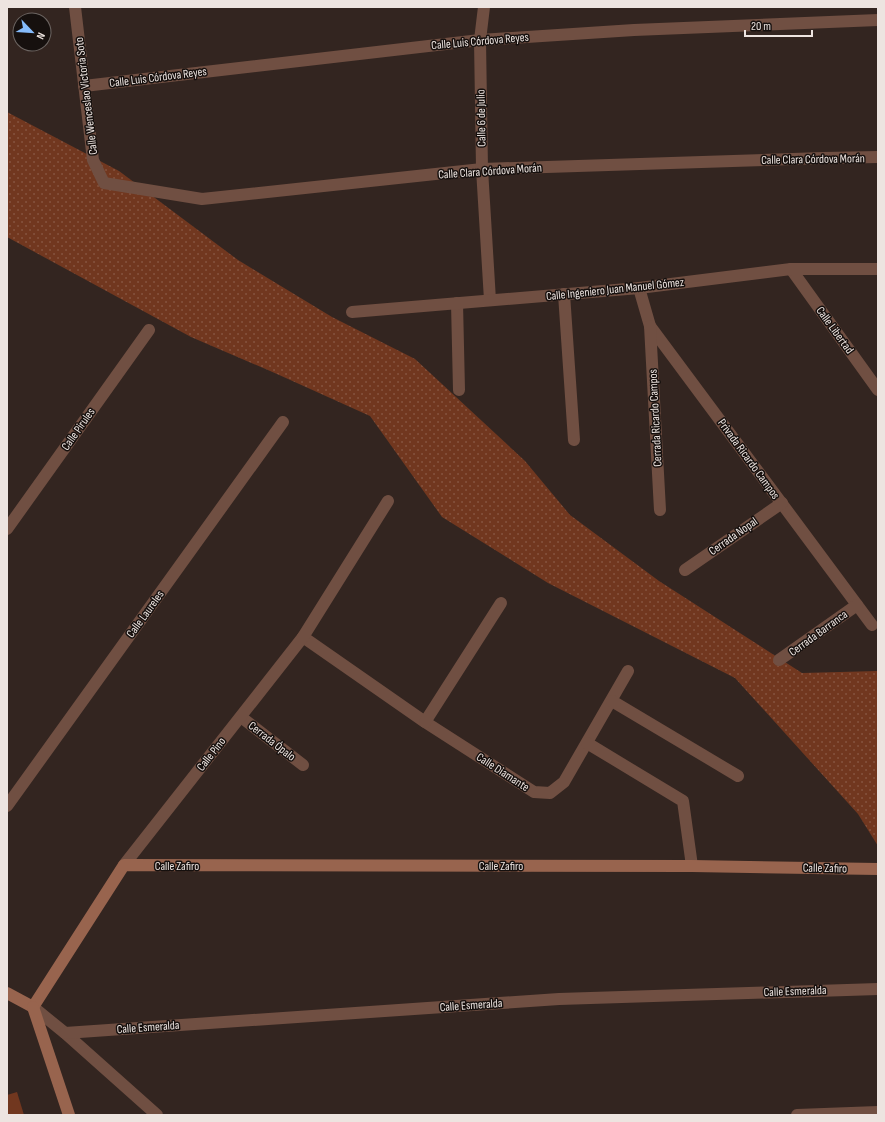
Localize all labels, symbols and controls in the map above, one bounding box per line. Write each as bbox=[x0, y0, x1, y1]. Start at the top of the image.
north arrow bbox=[12, 12, 52, 52]
scale bar bbox=[745, 12, 812, 38]
text: 20 m bbox=[751, 19, 771, 34]
street label: Calle Luis Córdova Reyes bbox=[431, 30, 529, 53]
text: N bbox=[33, 31, 48, 42]
street label: Calle Wenceslao Victoria Soto bbox=[72, 36, 101, 156]
street label: Calle Luis Córdova Reyes bbox=[109, 64, 208, 91]
street label: Calle 6 de Julio bbox=[473, 89, 490, 147]
street label: Calle Clara Córdova Morán bbox=[761, 151, 865, 168]
street label: Calle Clara Córdova Morán bbox=[438, 160, 542, 183]
street label: Calle Ingeniero Juan Manuel Gómez bbox=[545, 275, 685, 304]
street label: Calle Libertad bbox=[812, 304, 857, 357]
street label: Cerrada Ricardo Campos bbox=[645, 369, 666, 467]
street label: Calle Pirules bbox=[58, 405, 98, 453]
street label: Privada Ricardo Campos bbox=[714, 416, 783, 502]
street label: Cerrada Nopal bbox=[706, 514, 761, 559]
street label: Calle Laureles bbox=[123, 588, 168, 641]
street label: Cerrada Barranca bbox=[786, 607, 851, 660]
street label: Cerrada Ópalo bbox=[245, 718, 298, 765]
street label: Calle Pino bbox=[194, 734, 229, 774]
street label: Calle Diamante bbox=[473, 750, 532, 795]
street label: Calle Zafiro bbox=[155, 859, 199, 874]
street label: Calle Zafiro bbox=[479, 859, 523, 874]
street label: Calle Zafiro bbox=[803, 861, 847, 876]
street label: Calle Esmeralda bbox=[763, 983, 827, 1000]
street label: Calle Esmeralda bbox=[439, 996, 503, 1015]
street label: Calle Esmeralda bbox=[116, 1018, 180, 1037]

